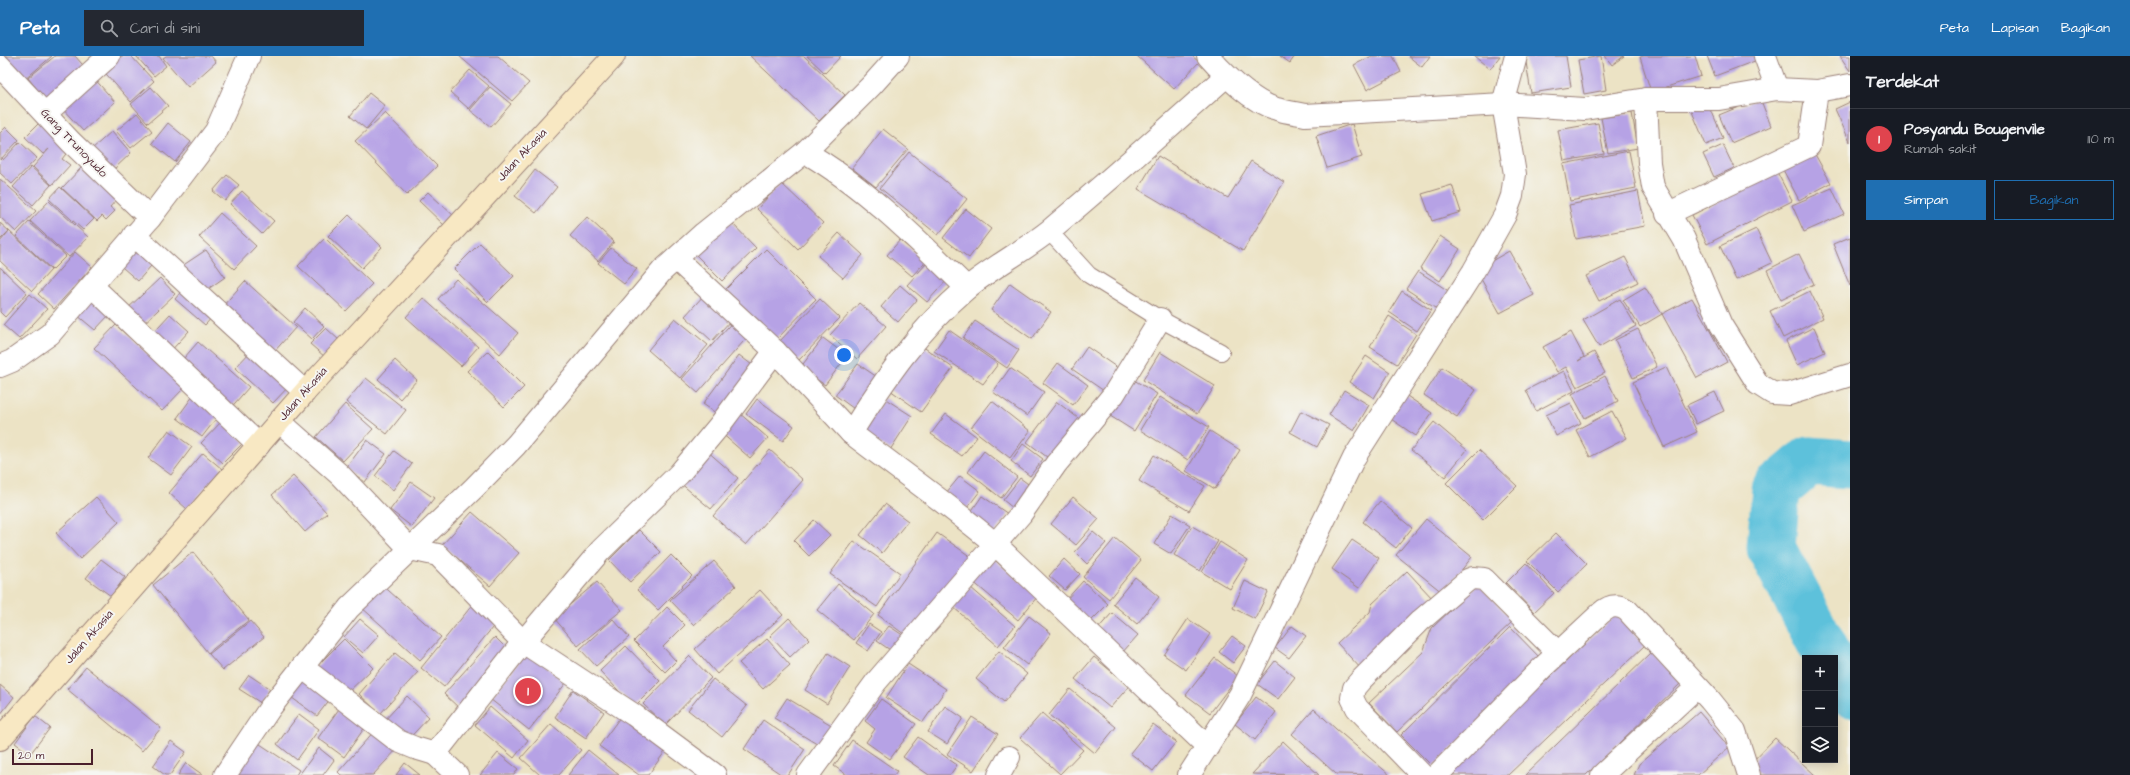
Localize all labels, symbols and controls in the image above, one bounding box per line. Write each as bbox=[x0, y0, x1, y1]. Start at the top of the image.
search box bbox=[84, 10, 364, 46]
text: Peta bbox=[20, 15, 60, 42]
icon: search bbox=[98, 17, 120, 39]
text: Cari di sini bbox=[130, 18, 200, 39]
text: Peta bbox=[1940, 18, 1969, 38]
text: Lapisan bbox=[1991, 18, 2039, 38]
text: Bagikan bbox=[2061, 18, 2110, 38]
text: Terdekat bbox=[1866, 70, 1939, 94]
street label: Gang Trunoyudo bbox=[36, 105, 112, 182]
text: Posyandu Bougenvile bbox=[1904, 119, 2045, 140]
street label: Jalan Akasia bbox=[493, 125, 551, 185]
text: 1 bbox=[1878, 130, 1880, 148]
text: 110 m bbox=[2087, 130, 2114, 148]
text: Rumah sakit bbox=[1904, 140, 1977, 158]
button: Simpan bbox=[1866, 180, 1986, 220]
button: Bagikan bbox=[1994, 180, 2114, 220]
your location bbox=[834, 345, 854, 365]
street label: Jalan Akasia bbox=[275, 363, 331, 425]
street label: Jalan Akasia bbox=[61, 606, 117, 668]
map controls bbox=[1802, 655, 1838, 763]
button: + bbox=[1802, 655, 1838, 691]
pin: 1 bbox=[515, 676, 541, 706]
button: − bbox=[1802, 691, 1838, 727]
button: layers bbox=[1802, 727, 1838, 763]
scale bar bbox=[12, 747, 93, 766]
text: 20 m bbox=[18, 748, 44, 763]

